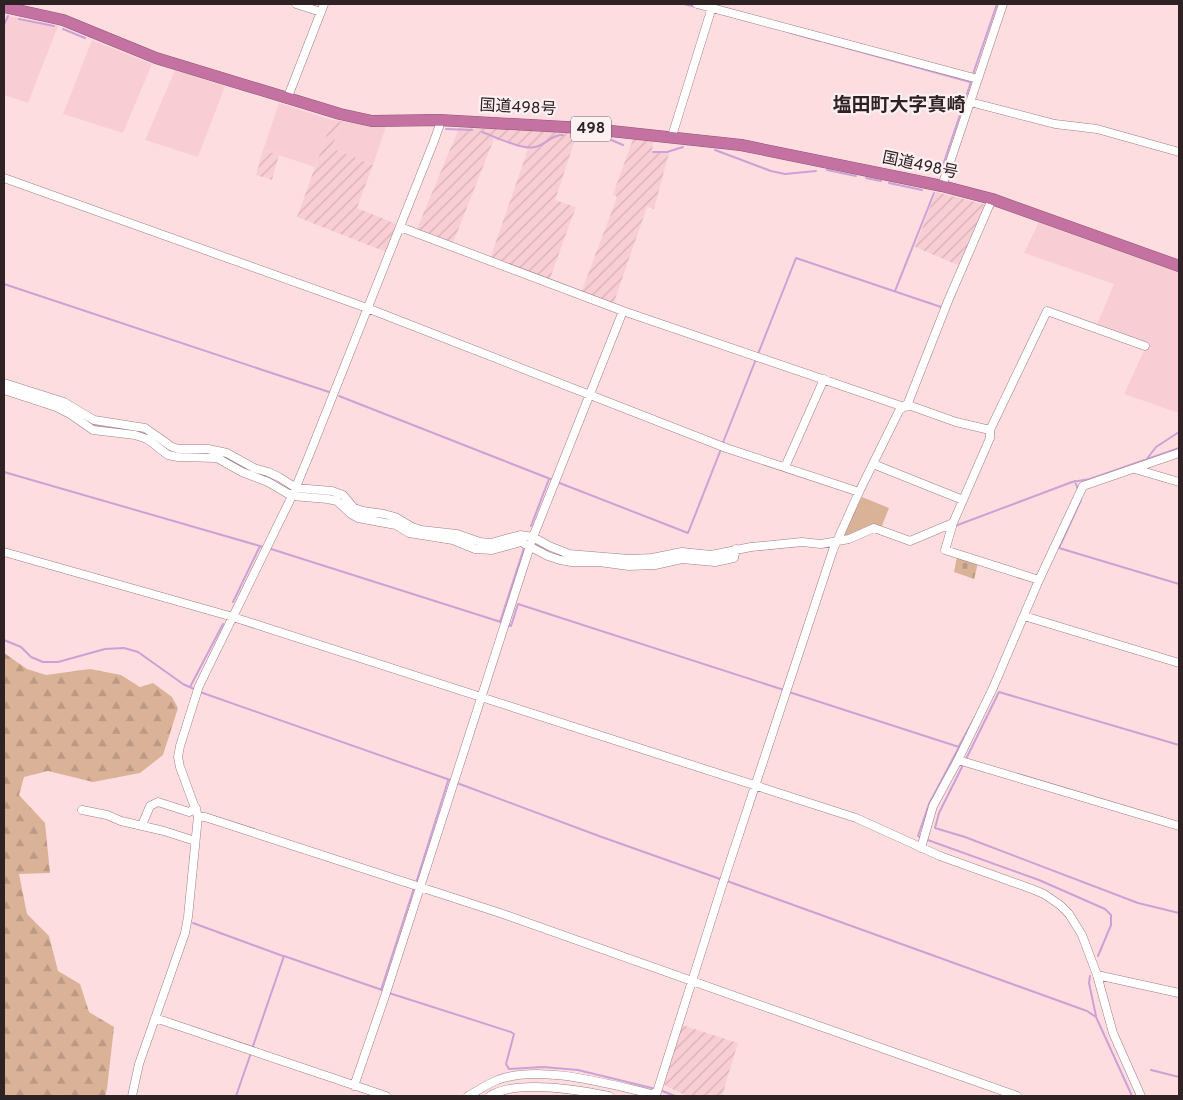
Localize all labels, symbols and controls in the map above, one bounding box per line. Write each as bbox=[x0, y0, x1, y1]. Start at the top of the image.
district label: 塩田町大字真崎 bbox=[832, 94, 966, 118]
street label: 国道498号 bbox=[479, 96, 557, 120]
road number: 498 bbox=[571, 116, 611, 142]
street label: 国道498号 bbox=[880, 148, 960, 184]

